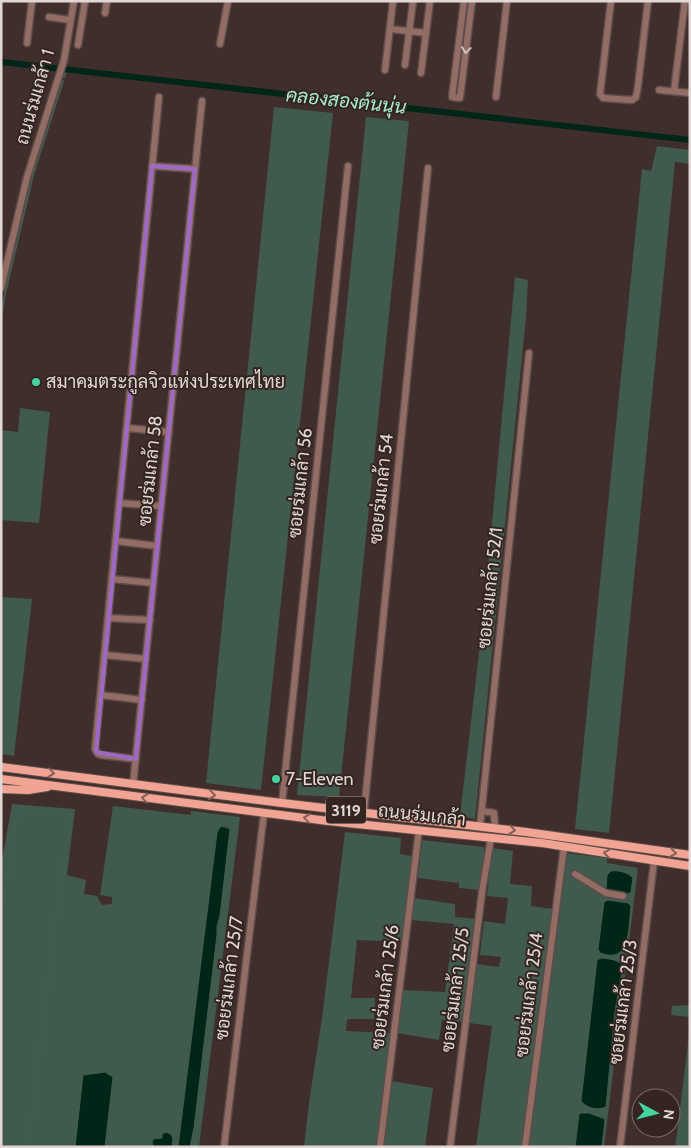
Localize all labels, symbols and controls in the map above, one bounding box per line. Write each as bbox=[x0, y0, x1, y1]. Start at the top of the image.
street label: ถนนร่มเกล้า 1 bbox=[10, 46, 59, 147]
one-way arrow bbox=[461, 46, 472, 54]
water label: คลองสองต้นนุ่น bbox=[285, 83, 407, 120]
place label: สมาคมตระกูลจิวแห่งประเทศไทย bbox=[46, 369, 285, 395]
marker: สมาคมตระกูลจิวแห่งประเทศไทย bbox=[30, 376, 42, 388]
street label: ซอยร่มเกล้า 58 bbox=[132, 414, 167, 528]
street label: ซอยร่มเกล้า 56 bbox=[282, 427, 317, 539]
street label: ซอยร่มเกล้า 54 bbox=[363, 433, 398, 545]
street label: ซอยร่มเกล้า 52/1 bbox=[472, 526, 507, 650]
one-way arrow bbox=[47, 767, 55, 778]
place label: 7-Eleven bbox=[286, 768, 354, 790]
marker: 7-Eleven bbox=[270, 773, 282, 785]
one-way arrow bbox=[208, 789, 216, 800]
one-way arrow bbox=[141, 793, 149, 804]
road number: 3119 bbox=[326, 796, 366, 824]
street label: ถนนร่มเกล้า bbox=[377, 798, 467, 831]
one-way arrow bbox=[302, 813, 310, 824]
one-way arrow bbox=[508, 824, 516, 835]
one-way arrow bbox=[669, 847, 677, 857]
one-way arrow bbox=[603, 849, 611, 859]
street label: ซอยร่มเกล้า 25/7 bbox=[209, 915, 248, 1041]
street label: ซอยร่มเกล้า 25/6 bbox=[365, 923, 404, 1051]
street label: ซอยร่มเกล้า 25/5 bbox=[435, 926, 474, 1054]
street label: ซอยร่มเกล้า 25/4 bbox=[509, 931, 548, 1059]
street label: ซอยร่มเกล้า 25/3 bbox=[603, 938, 642, 1066]
north arrow bbox=[631, 1088, 681, 1138]
text: N bbox=[659, 1109, 678, 1121]

